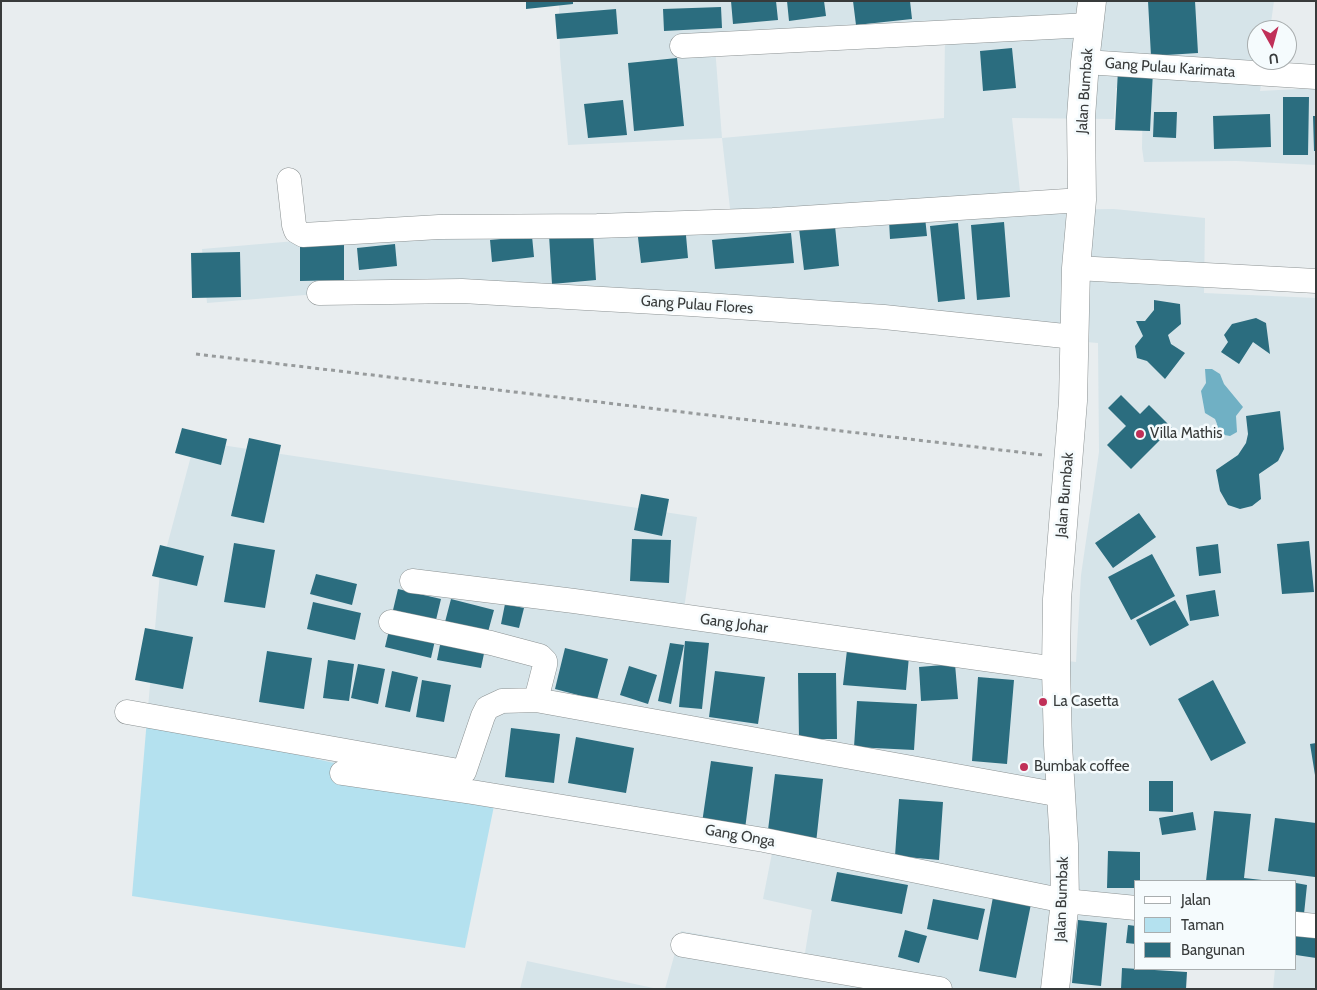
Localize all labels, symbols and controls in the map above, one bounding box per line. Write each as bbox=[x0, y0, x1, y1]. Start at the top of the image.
north arrow bbox=[1247, 20, 1297, 70]
street label: Jalan Bumbak bbox=[1073, 48, 1097, 134]
text: U bbox=[1268, 49, 1280, 68]
street label: Gang Pulau Karimata bbox=[1104, 54, 1236, 82]
street label: Gang Pulau Flores bbox=[640, 292, 754, 318]
place label: Villa Mathis bbox=[1150, 425, 1222, 443]
marker: Villa Mathis bbox=[1134, 428, 1146, 440]
street label: Jalan Bumbak bbox=[1052, 452, 1078, 538]
street label: Gang Johar bbox=[699, 610, 769, 638]
place label: La Casetta bbox=[1053, 693, 1119, 711]
marker: La Casetta bbox=[1037, 696, 1049, 708]
place label: Bumbak coffee bbox=[1034, 758, 1130, 776]
marker: Bumbak coffee bbox=[1018, 761, 1030, 773]
street label: Gang Onga bbox=[703, 821, 777, 851]
street label: Jalan Bumbak bbox=[1052, 856, 1072, 942]
legend bbox=[1134, 880, 1297, 970]
text: Jalan bbox=[1181, 891, 1211, 909]
text: Taman bbox=[1181, 916, 1224, 934]
text: Bangunan bbox=[1181, 941, 1245, 959]

